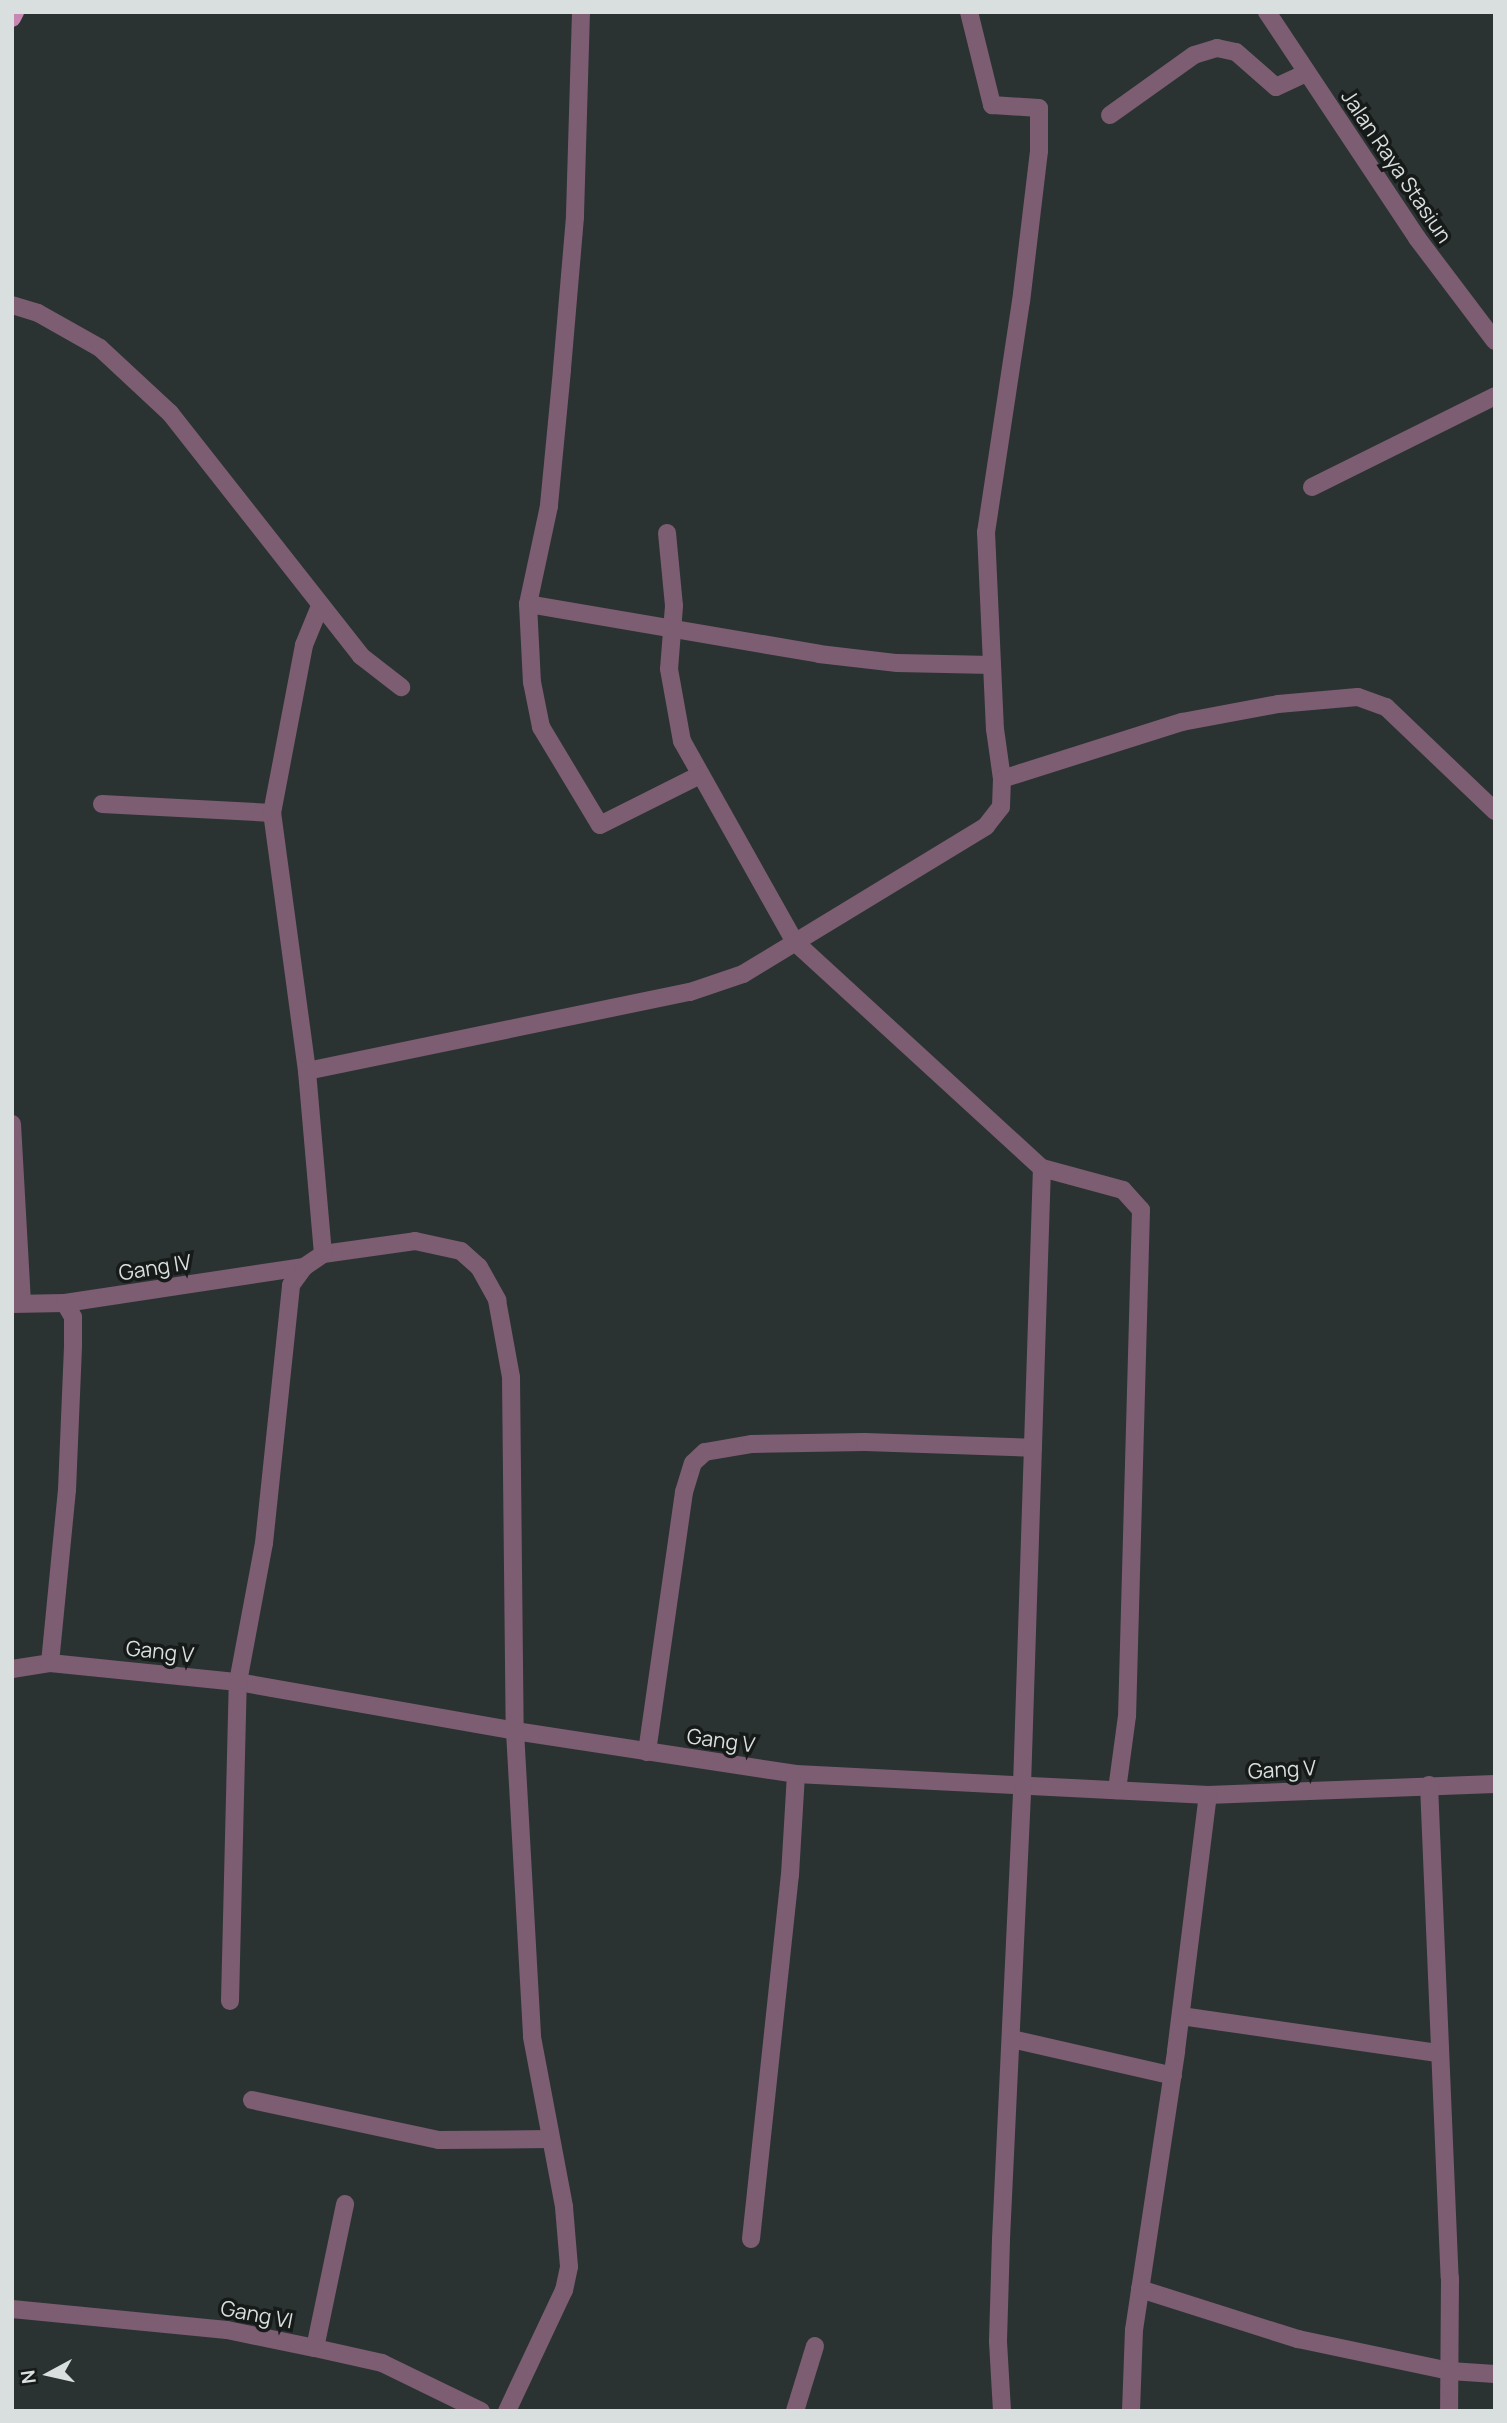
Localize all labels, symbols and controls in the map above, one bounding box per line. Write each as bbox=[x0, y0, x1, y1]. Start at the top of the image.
street label: Jalan Raya Stasiun bbox=[1336, 85, 1458, 247]
street label: Gang IV bbox=[117, 1249, 193, 1285]
street label: Gang V bbox=[125, 1635, 195, 1667]
street label: Gang V bbox=[685, 1723, 757, 1757]
street label: Gang V bbox=[1247, 1755, 1317, 1783]
street label: Gang VI bbox=[219, 2295, 295, 2333]
north arrow bbox=[14, 2339, 84, 2409]
text: N bbox=[14, 2368, 42, 2385]

